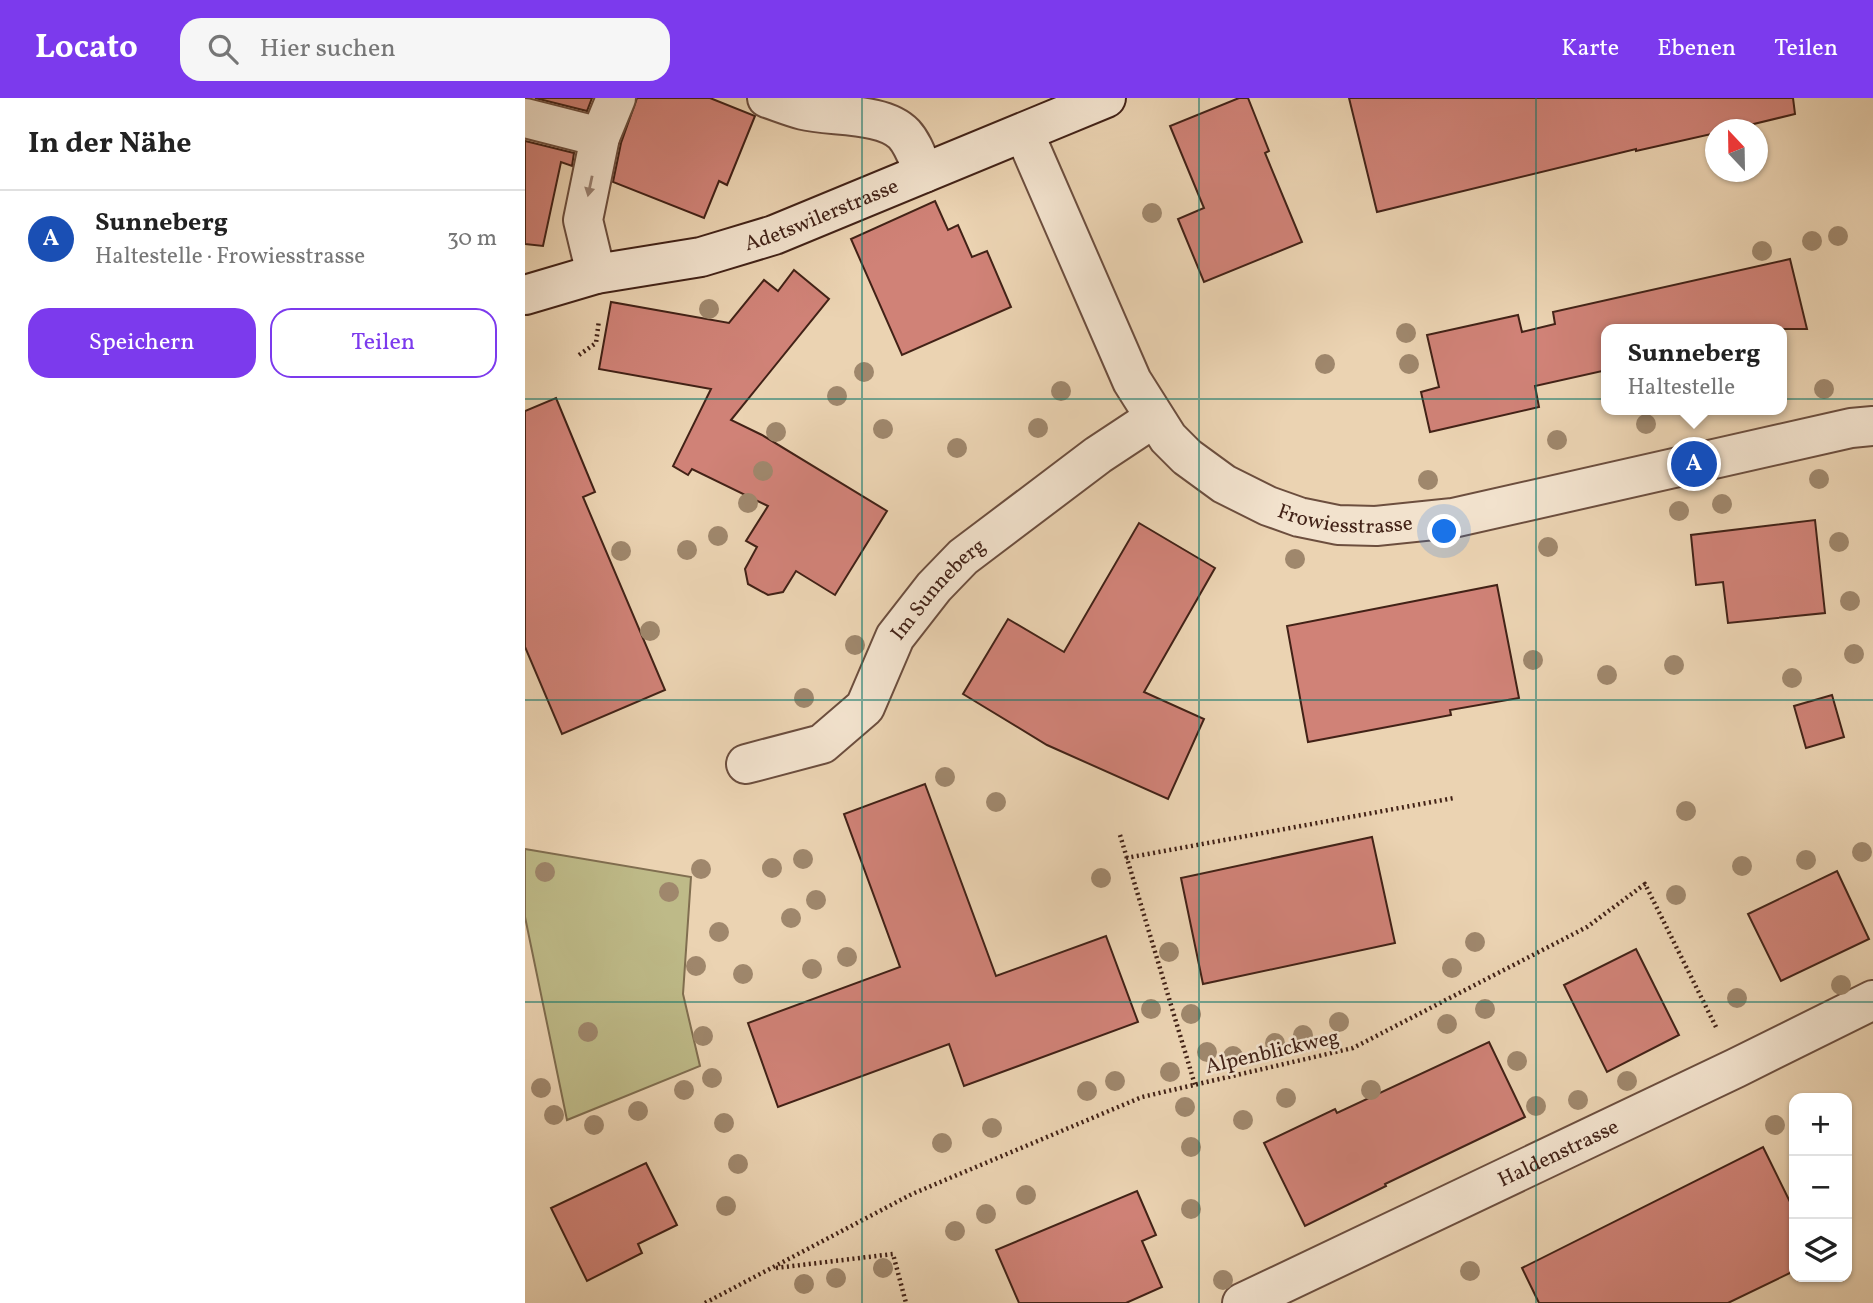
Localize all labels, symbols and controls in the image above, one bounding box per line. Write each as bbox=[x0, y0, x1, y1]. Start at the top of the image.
search box bbox=[180, 18, 670, 81]
text: Locato bbox=[35, 26, 138, 72]
icon: search bbox=[204, 30, 242, 68]
text: Hier suchen bbox=[260, 31, 396, 67]
text: Karte bbox=[1561, 32, 1619, 66]
text: Ebenen bbox=[1657, 32, 1736, 66]
text: Teilen bbox=[1774, 32, 1838, 66]
north arrow bbox=[1705, 119, 1768, 182]
text: In der Nähe bbox=[28, 123, 192, 165]
street label: Adetswilerstrasse bbox=[741, 172, 903, 259]
one-way arrow bbox=[584, 175, 595, 197]
text: Sunneberg bbox=[95, 205, 228, 241]
text: A bbox=[43, 223, 59, 255]
text: 30 m bbox=[447, 223, 497, 255]
text: Haltestelle · Frowiesstrasse bbox=[95, 241, 365, 273]
button: Speichern bbox=[28, 308, 256, 378]
button: Teilen bbox=[270, 308, 497, 378]
popup bbox=[1601, 324, 1787, 415]
text: Sunneberg bbox=[1627, 336, 1761, 372]
text: Haltestelle bbox=[1627, 372, 1735, 404]
pin: A bbox=[1671, 438, 1717, 490]
street label: Frowiesstrasse bbox=[1273, 497, 1414, 542]
your location bbox=[1427, 514, 1461, 548]
street label: Im Sunneberg bbox=[885, 532, 992, 647]
street label: Alpenblickweg bbox=[1203, 1023, 1342, 1082]
map controls bbox=[1789, 1093, 1852, 1282]
button: + bbox=[1789, 1093, 1852, 1156]
street label: Haldenstrasse bbox=[1494, 1113, 1624, 1195]
button: − bbox=[1789, 1156, 1852, 1219]
button: layers bbox=[1789, 1219, 1852, 1282]

